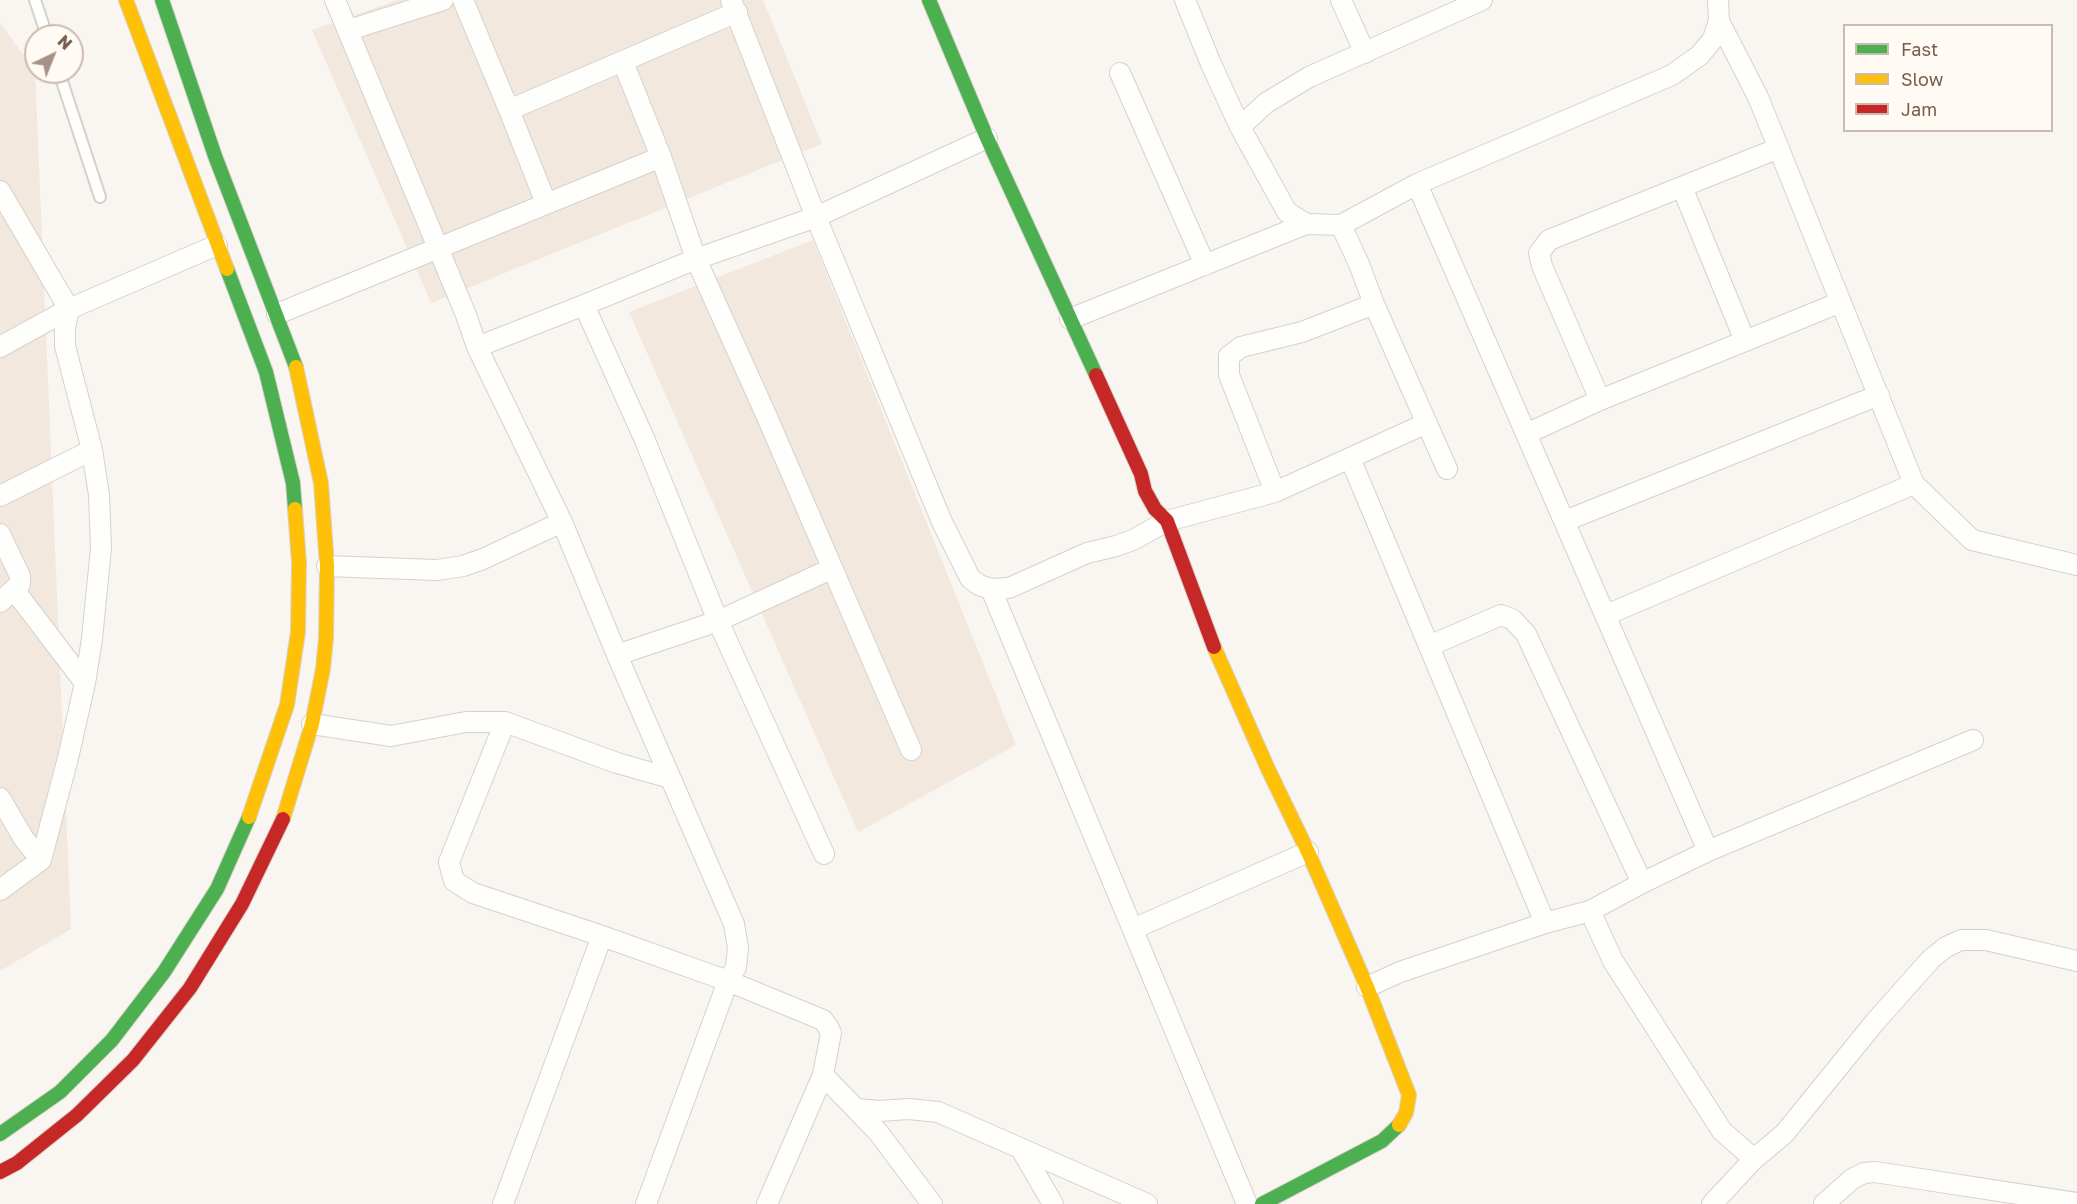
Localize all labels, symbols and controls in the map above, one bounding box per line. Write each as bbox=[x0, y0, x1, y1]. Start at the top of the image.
north arrow bbox=[24, 24, 84, 84]
legend bbox=[1843, 24, 2053, 132]
text: N bbox=[54, 31, 76, 54]
text: Fast bbox=[1901, 38, 1938, 60]
text: Slow bbox=[1901, 68, 1943, 90]
text: Jam bbox=[1901, 98, 1937, 120]

